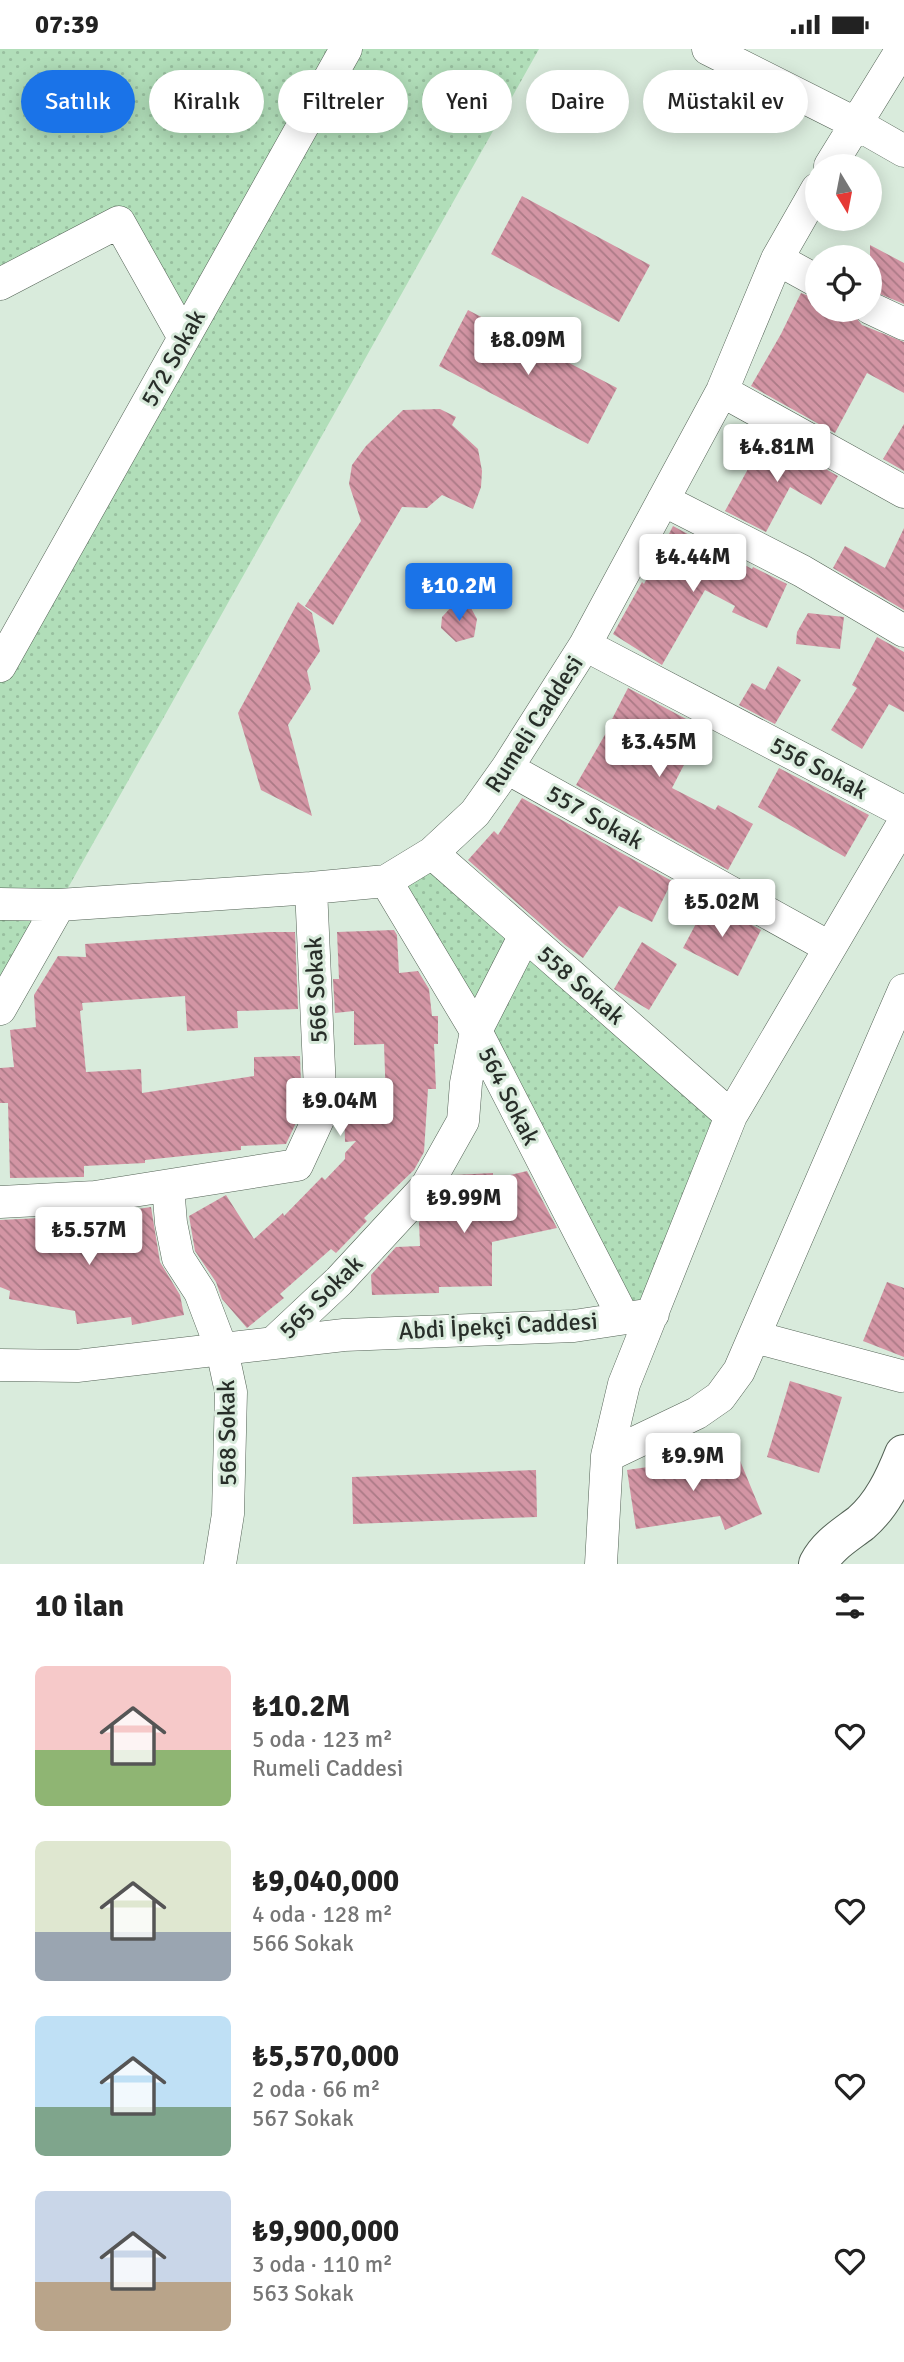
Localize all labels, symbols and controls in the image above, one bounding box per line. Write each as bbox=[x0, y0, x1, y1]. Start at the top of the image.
text: 07:39 bbox=[35, 9, 99, 41]
chip: Satılık bbox=[21, 70, 135, 133]
chip: Kiralık bbox=[149, 70, 264, 133]
chip: Filtreler bbox=[278, 70, 408, 133]
chip: Yeni bbox=[422, 70, 512, 133]
chip: Daire bbox=[526, 70, 629, 133]
chip: Müstakil ev bbox=[643, 70, 808, 133]
north arrow bbox=[805, 154, 882, 231]
map controls bbox=[805, 154, 882, 322]
button: locate bbox=[805, 245, 882, 322]
street label: 572 Sokak bbox=[134, 304, 212, 412]
pin: ₺8.09M bbox=[471, 317, 585, 377]
text: ₺8.09M bbox=[490, 325, 566, 354]
pin: ₺4.81M bbox=[720, 425, 834, 484]
text: ₺4.81M bbox=[739, 432, 815, 461]
pin: ₺4.44M bbox=[636, 535, 750, 594]
text: ₺4.44M bbox=[655, 542, 731, 571]
pin: ₺10.2M bbox=[402, 563, 516, 623]
text: ₺10.2M bbox=[421, 571, 497, 600]
street label: Rumeli Caddesi bbox=[478, 650, 590, 798]
pin: ₺3.45M bbox=[602, 719, 716, 779]
text: ₺3.45M bbox=[621, 727, 697, 756]
street label: 556 Sokak bbox=[765, 730, 873, 806]
street label: 557 Sokak bbox=[541, 778, 649, 856]
pin: ₺5.02M bbox=[665, 879, 779, 939]
text: ₺5.02M bbox=[684, 887, 760, 916]
street label: 566 Sokak bbox=[298, 936, 334, 1044]
street label: 558 Sokak bbox=[531, 939, 631, 1031]
street label: 564 Sokak bbox=[472, 1042, 546, 1150]
pin: ₺9.04M bbox=[283, 1079, 397, 1138]
text: ₺9.04M bbox=[302, 1086, 378, 1115]
pin: ₺9.99M bbox=[407, 1175, 521, 1235]
text: ₺9.99M bbox=[426, 1183, 502, 1212]
pin: ₺5.57M bbox=[32, 1207, 146, 1267]
text: ₺5.57M bbox=[51, 1215, 127, 1244]
street label: 565 Sokak bbox=[273, 1249, 369, 1345]
street label: Abdi İpekçi Caddesi bbox=[398, 1306, 598, 1346]
street label: 568 Sokak bbox=[211, 1380, 243, 1486]
pin: ₺9.9M bbox=[644, 1433, 742, 1493]
text: ₺9.9M bbox=[661, 1441, 725, 1470]
icon: filters bbox=[831, 1587, 869, 1625]
text: 10 ilan bbox=[35, 1588, 124, 1625]
text: ₺10.2M bbox=[252, 1688, 350, 1725]
icon: home bbox=[91, 1694, 175, 1778]
icon: heart bbox=[831, 1717, 869, 1755]
text: 5 oda · 123 m² bbox=[252, 1725, 393, 1754]
text: Rumeli Caddesi bbox=[252, 1754, 403, 1783]
text: ₺9,040,000 bbox=[252, 1863, 399, 1900]
icon: home bbox=[91, 1869, 175, 1953]
icon: heart bbox=[831, 1892, 869, 1930]
text: 4 oda · 128 m² bbox=[252, 1900, 393, 1929]
text: 566 Sokak bbox=[252, 1929, 354, 1958]
text: ₺5,570,000 bbox=[252, 2038, 399, 2075]
icon: home bbox=[91, 2044, 175, 2128]
icon: heart bbox=[831, 2067, 869, 2105]
text: 2 oda · 66 m² bbox=[252, 2075, 380, 2104]
text: 567 Sokak bbox=[252, 2104, 354, 2133]
text: ₺9,900,000 bbox=[252, 2213, 399, 2250]
icon: home bbox=[91, 2219, 175, 2303]
icon: heart bbox=[831, 2242, 869, 2280]
text: 3 oda · 110 m² bbox=[252, 2250, 393, 2279]
text: 563 Sokak bbox=[252, 2279, 354, 2308]

